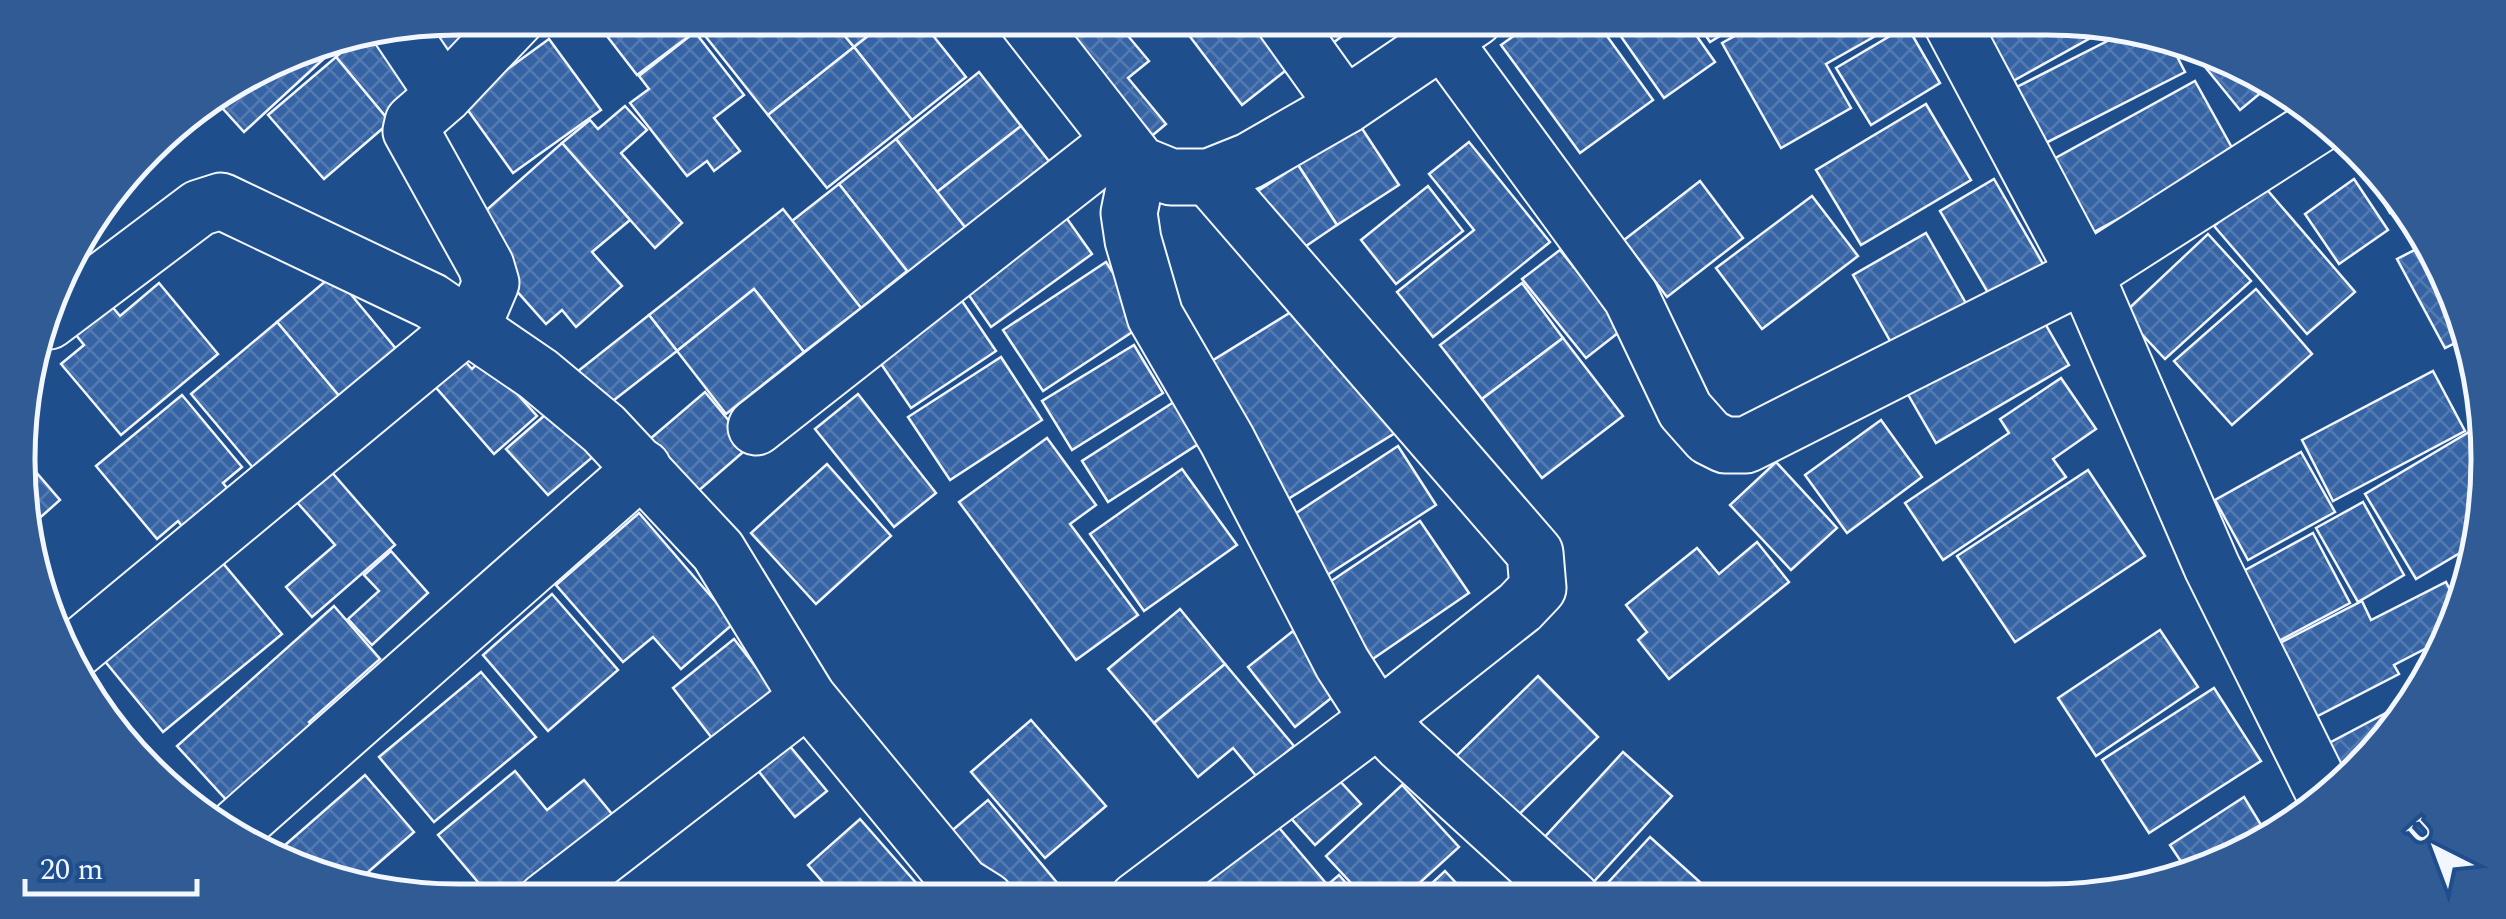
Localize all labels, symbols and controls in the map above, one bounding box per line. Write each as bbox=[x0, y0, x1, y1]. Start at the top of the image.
north arrow bbox=[2386, 799, 2486, 899]
text: U bbox=[2397, 808, 2443, 855]
scale bar bbox=[25, 834, 198, 896]
text: 20 m bbox=[40, 847, 103, 893]

